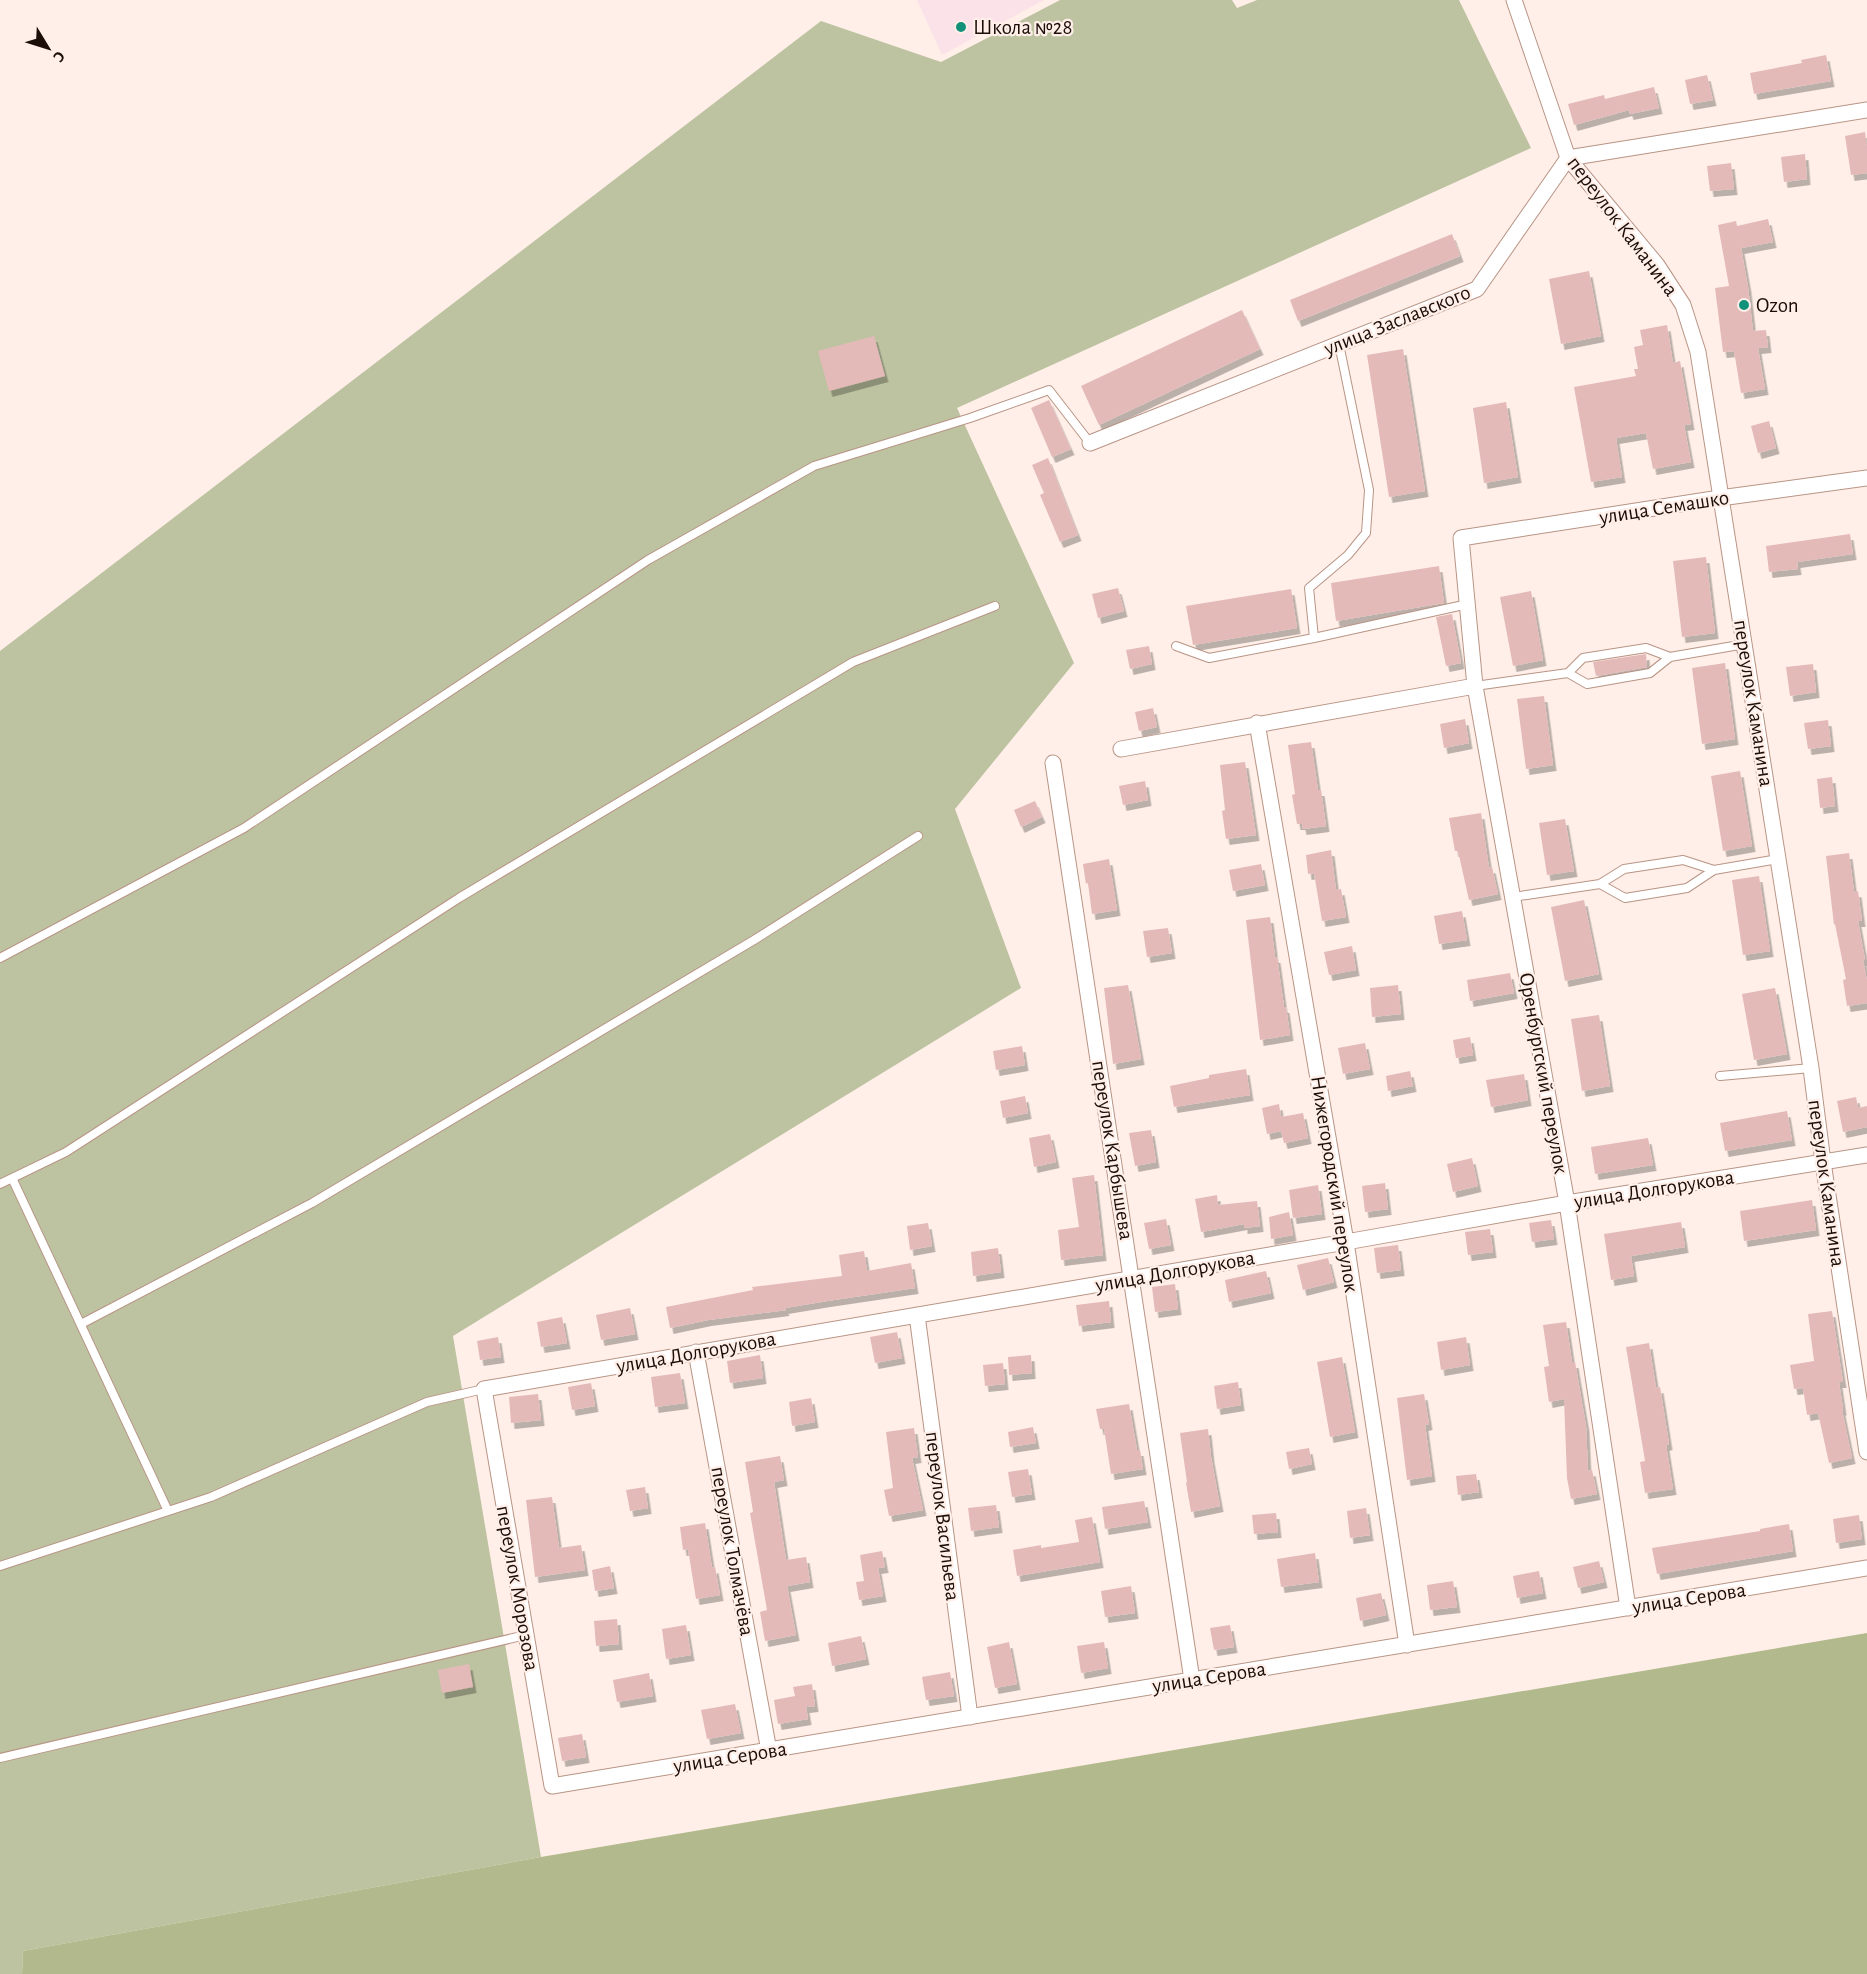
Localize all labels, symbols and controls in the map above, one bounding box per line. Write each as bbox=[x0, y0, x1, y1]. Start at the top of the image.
place label: Школа №28 bbox=[973, 17, 1072, 38]
north arrow bbox=[18, 18, 78, 78]
marker: Школа №28 bbox=[954, 20, 968, 34]
text: С bbox=[50, 48, 68, 65]
street label: переулок Каманина bbox=[1563, 153, 1682, 300]
street label: улица Заславского bbox=[1320, 282, 1473, 360]
place label: Ozon bbox=[1756, 295, 1799, 316]
marker: Ozon bbox=[1737, 298, 1751, 312]
street label: улица Семашко bbox=[1597, 487, 1730, 528]
street label: переулок Каманина bbox=[1730, 618, 1777, 788]
street label: Оренбургский переулок bbox=[1515, 971, 1572, 1176]
street label: переулок Карбышева bbox=[1088, 1059, 1137, 1242]
street label: Нижегородский переулок bbox=[1307, 1074, 1362, 1294]
street label: переулок Каманина bbox=[1804, 1098, 1849, 1268]
street label: улица Долгорукова bbox=[1572, 1166, 1736, 1213]
street label: улица Долгорукова bbox=[1093, 1247, 1257, 1296]
street label: улица Долгорукова bbox=[614, 1328, 778, 1377]
street label: переулок Васильева bbox=[922, 1430, 963, 1602]
street label: переулок Толмачёва bbox=[707, 1465, 758, 1638]
street label: переулок Морозова bbox=[493, 1504, 542, 1673]
street label: улица Серова bbox=[1630, 1579, 1748, 1618]
street label: улица Серова bbox=[1150, 1658, 1268, 1697]
street label: улица Серова bbox=[671, 1738, 789, 1777]

